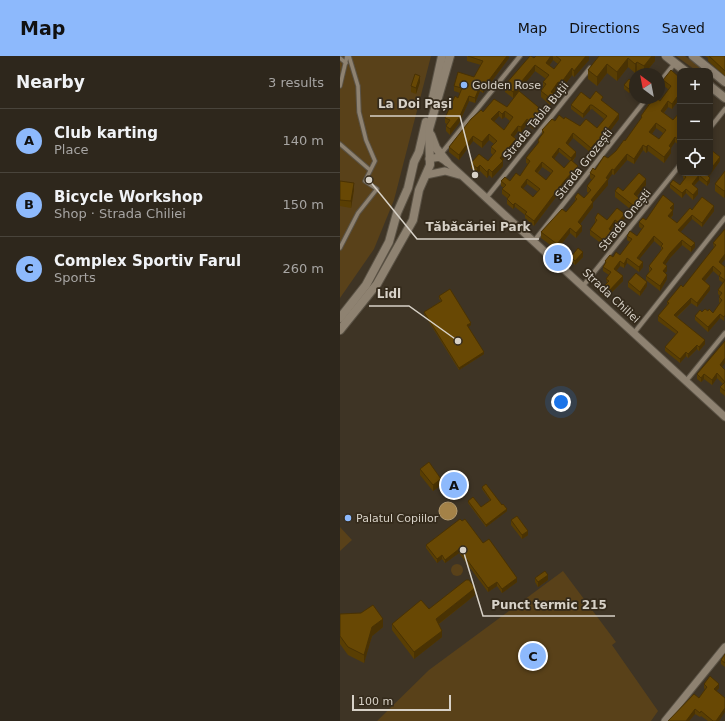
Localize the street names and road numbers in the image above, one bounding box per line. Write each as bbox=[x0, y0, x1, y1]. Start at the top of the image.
street label: Strada Tabla Buții bbox=[501, 79, 571, 163]
street label: Strada Grozești bbox=[553, 127, 615, 201]
street label: Strada Onești bbox=[596, 187, 654, 253]
street label: Strada Chiliei bbox=[580, 266, 642, 326]

